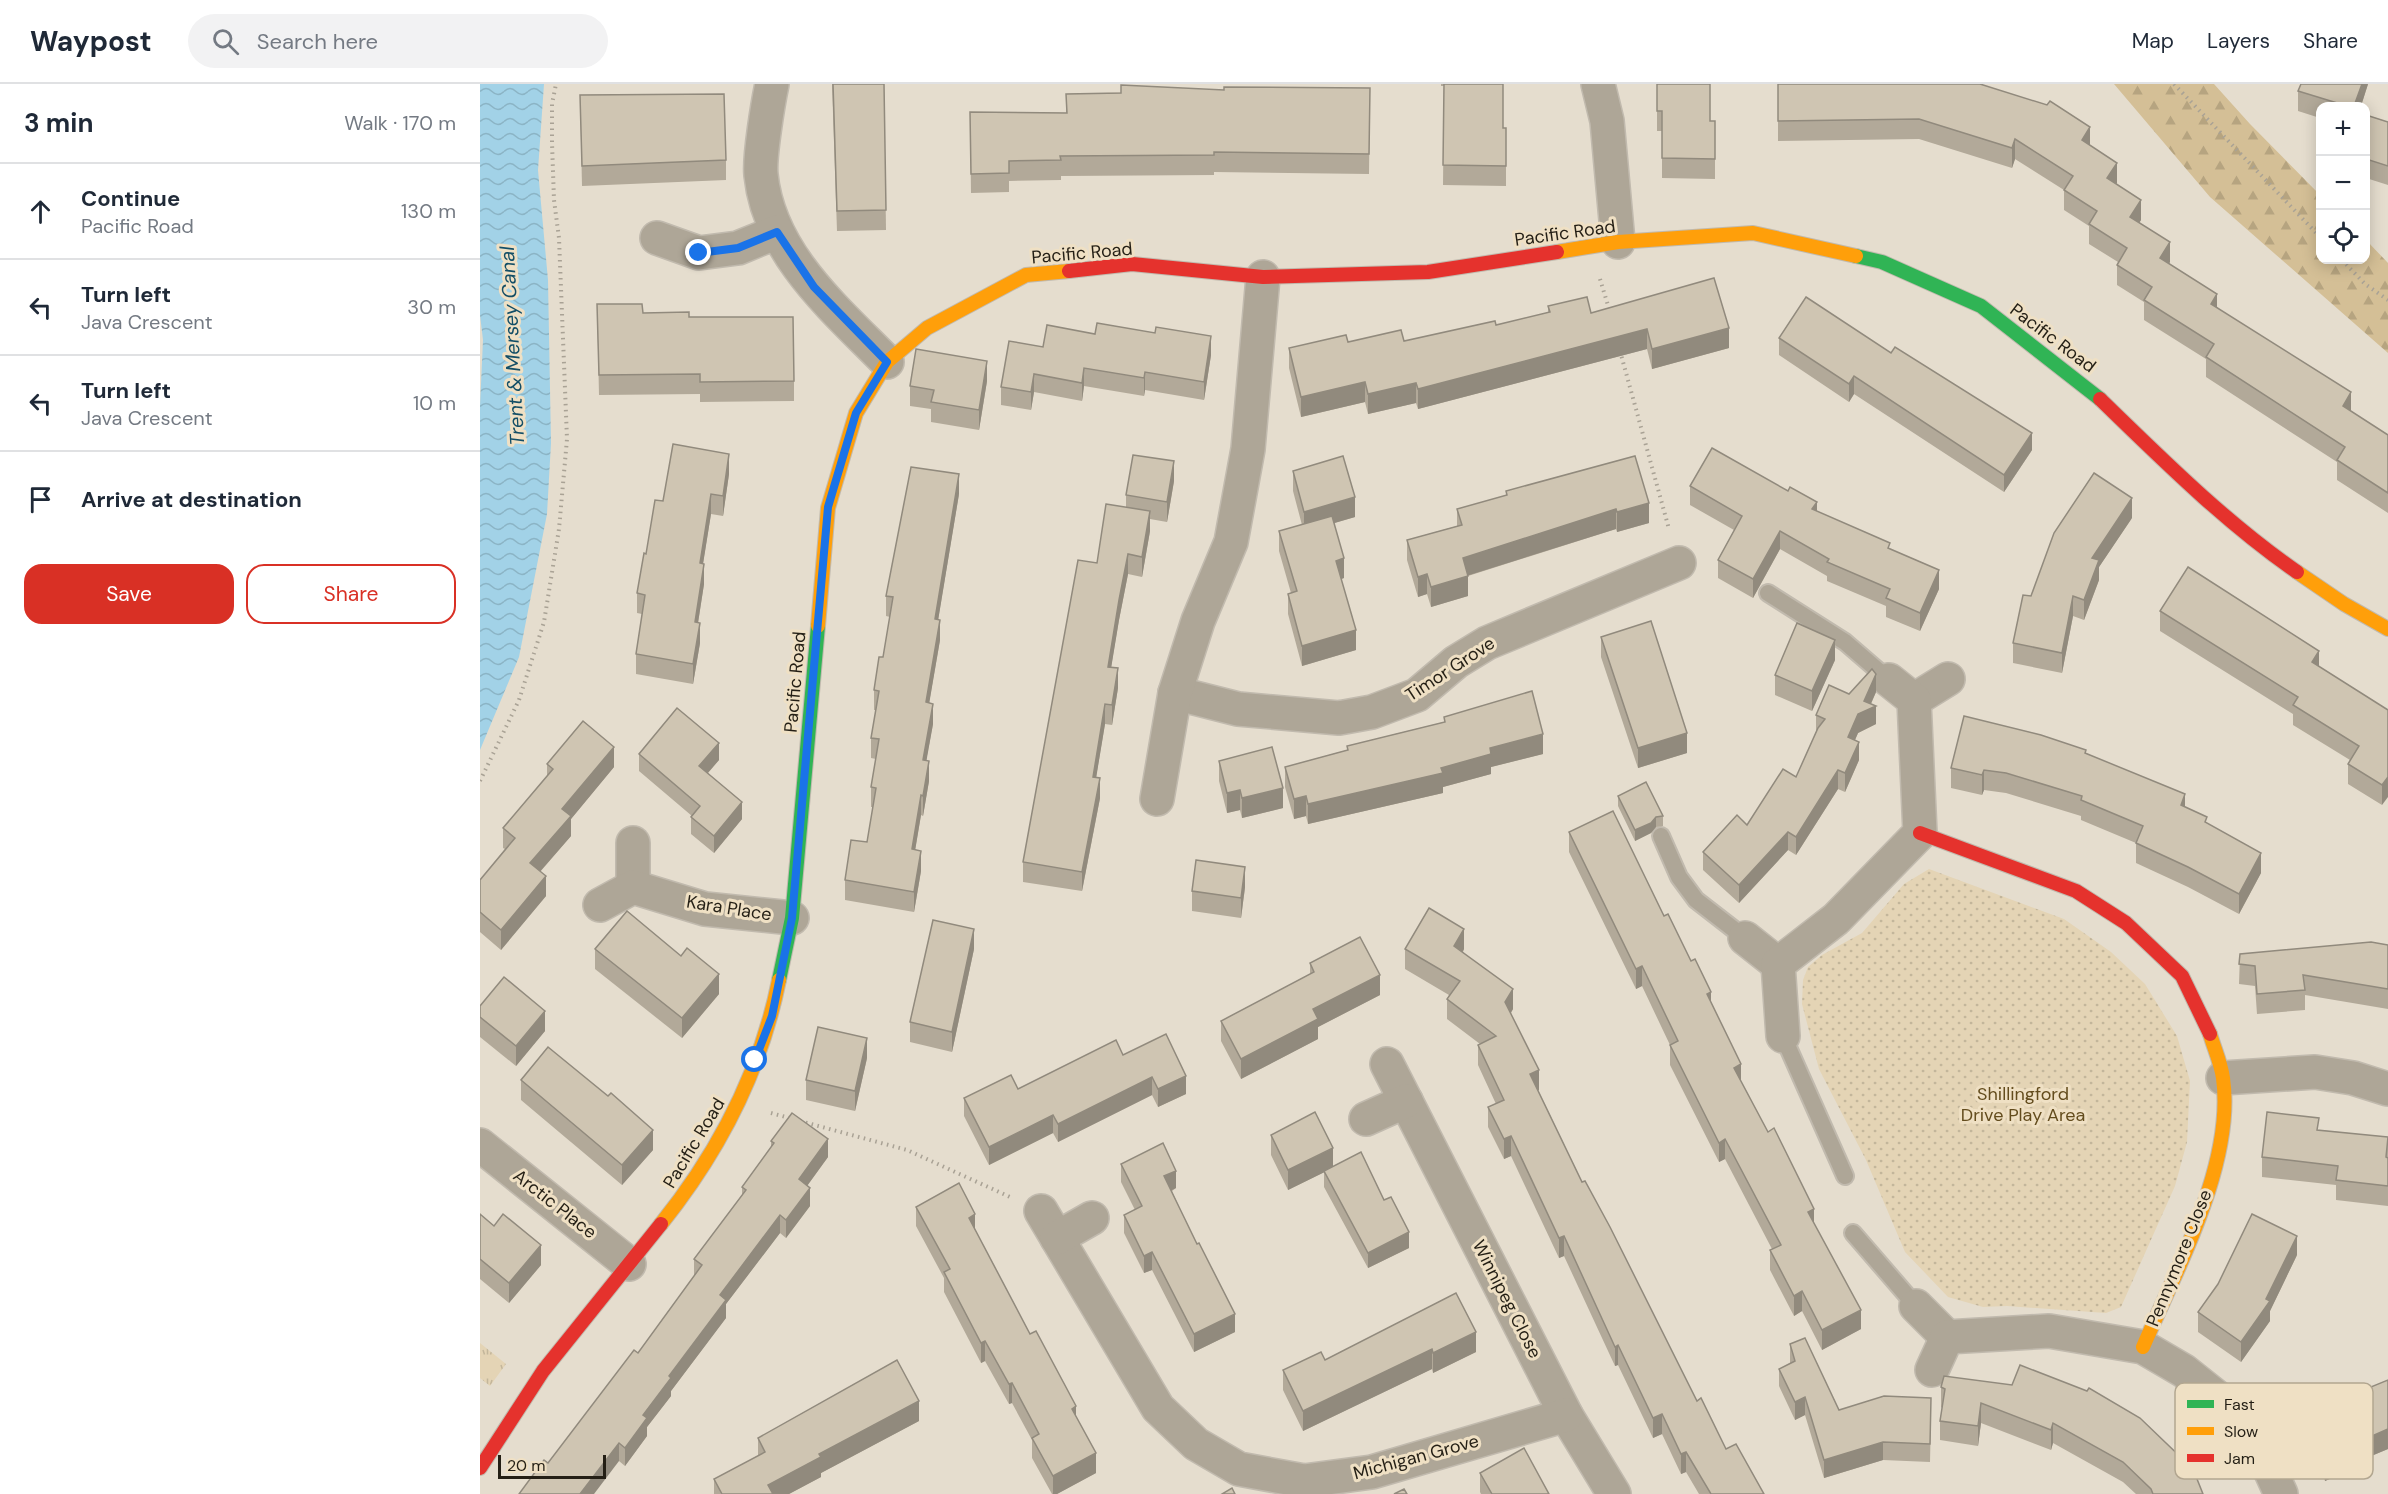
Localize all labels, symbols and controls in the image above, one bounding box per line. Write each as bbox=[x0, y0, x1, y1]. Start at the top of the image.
search box bbox=[188, 14, 608, 68]
text: Waypost bbox=[30, 23, 152, 60]
icon: search bbox=[209, 25, 242, 58]
text: Search here bbox=[257, 27, 378, 56]
text: Map bbox=[2132, 27, 2174, 55]
text: Layers bbox=[2207, 27, 2270, 55]
text: Share bbox=[2303, 27, 2358, 55]
map controls bbox=[2316, 102, 2370, 264]
button: + bbox=[2316, 102, 2370, 156]
text: 3 min bbox=[24, 106, 93, 140]
text: Walk · 170 m bbox=[344, 110, 456, 136]
button: − bbox=[2316, 156, 2370, 210]
text: Continue bbox=[81, 184, 180, 213]
icon: ahead bbox=[24, 195, 57, 228]
text: 130 m bbox=[401, 198, 456, 224]
button: locate bbox=[2316, 210, 2370, 264]
text: Pacific Road bbox=[81, 213, 194, 239]
street label: Pacific Road bbox=[1513, 214, 1617, 252]
street label: Pacific Road bbox=[1030, 237, 1134, 269]
route end bbox=[685, 239, 711, 265]
water label: Trent & Mersey Canal bbox=[494, 245, 530, 446]
text: Turn left bbox=[81, 280, 171, 309]
icon: left bbox=[24, 291, 57, 324]
text: 30 m bbox=[407, 294, 456, 320]
street label: Pacific Road bbox=[2005, 298, 2101, 378]
text: Java Crescent bbox=[81, 309, 213, 335]
text: Turn left bbox=[81, 376, 171, 405]
icon: left bbox=[24, 387, 57, 420]
text: 10 m bbox=[413, 390, 456, 416]
text: Java Crescent bbox=[81, 405, 213, 431]
icon: arrive bbox=[24, 483, 57, 516]
text: Arrive at destination bbox=[81, 485, 302, 514]
button: Save bbox=[24, 564, 234, 624]
button: Share bbox=[246, 564, 456, 624]
street label: Pacific Road bbox=[779, 630, 811, 734]
street label: Timor Grove bbox=[1401, 631, 1499, 707]
street label: Kara Place bbox=[685, 889, 773, 927]
route start bbox=[741, 1046, 767, 1072]
park label: Shillingford Drive Play Area bbox=[1961, 1082, 2085, 1127]
street label: Pacific Road bbox=[658, 1093, 730, 1193]
street label: Arctic Place bbox=[508, 1164, 602, 1244]
street label: Pennymore Close bbox=[2141, 1186, 2217, 1330]
street label: Winnipeg Close bbox=[1467, 1236, 1547, 1362]
legend bbox=[2175, 1383, 2373, 1479]
text: Fast bbox=[2224, 1394, 2255, 1415]
text: Slow bbox=[2224, 1421, 2258, 1442]
street label: Michigan Grove bbox=[1351, 1429, 1481, 1485]
text: Jam bbox=[2224, 1448, 2255, 1469]
scale bar bbox=[498, 1452, 606, 1480]
text: 20 m bbox=[507, 1455, 546, 1476]

